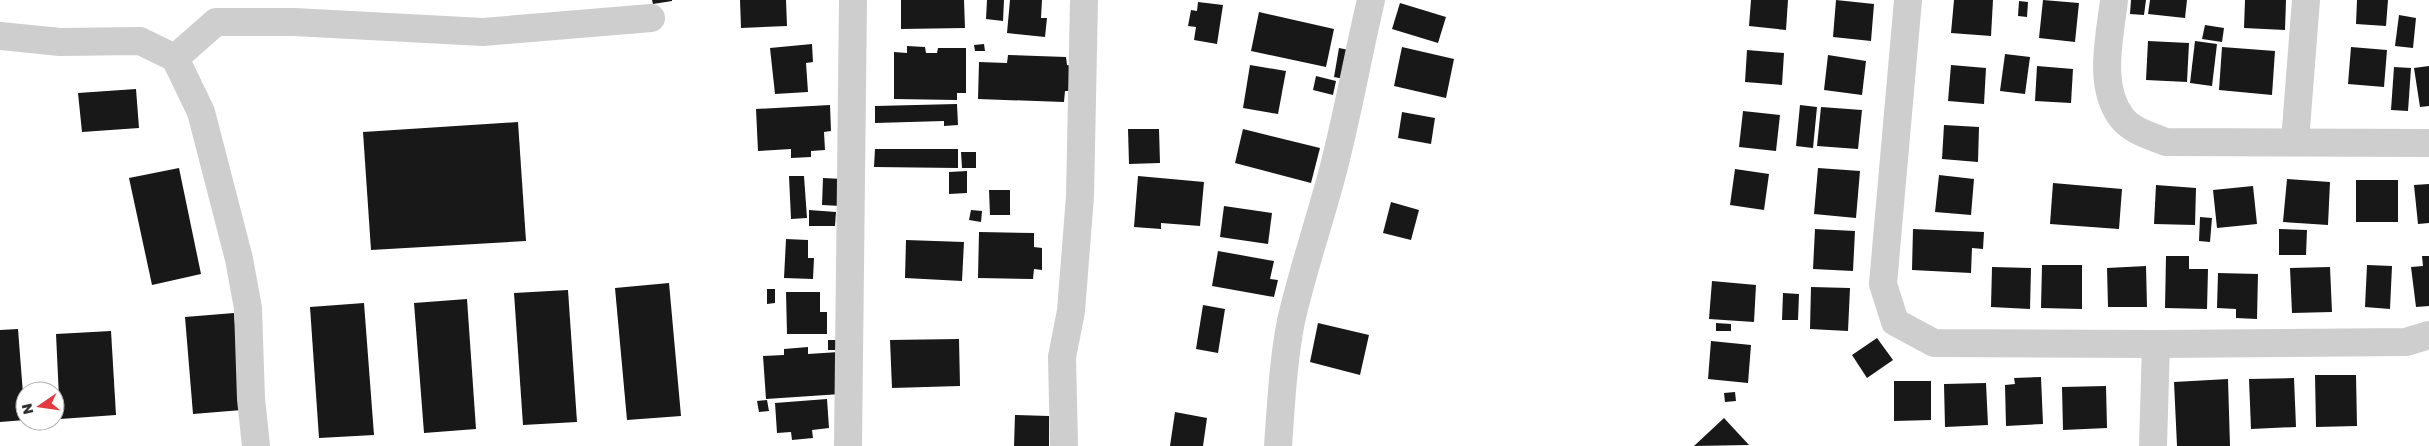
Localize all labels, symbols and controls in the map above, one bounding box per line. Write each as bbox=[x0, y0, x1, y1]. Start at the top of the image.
north arrow bbox=[15, 381, 65, 431]
text: N bbox=[17, 402, 36, 416]

